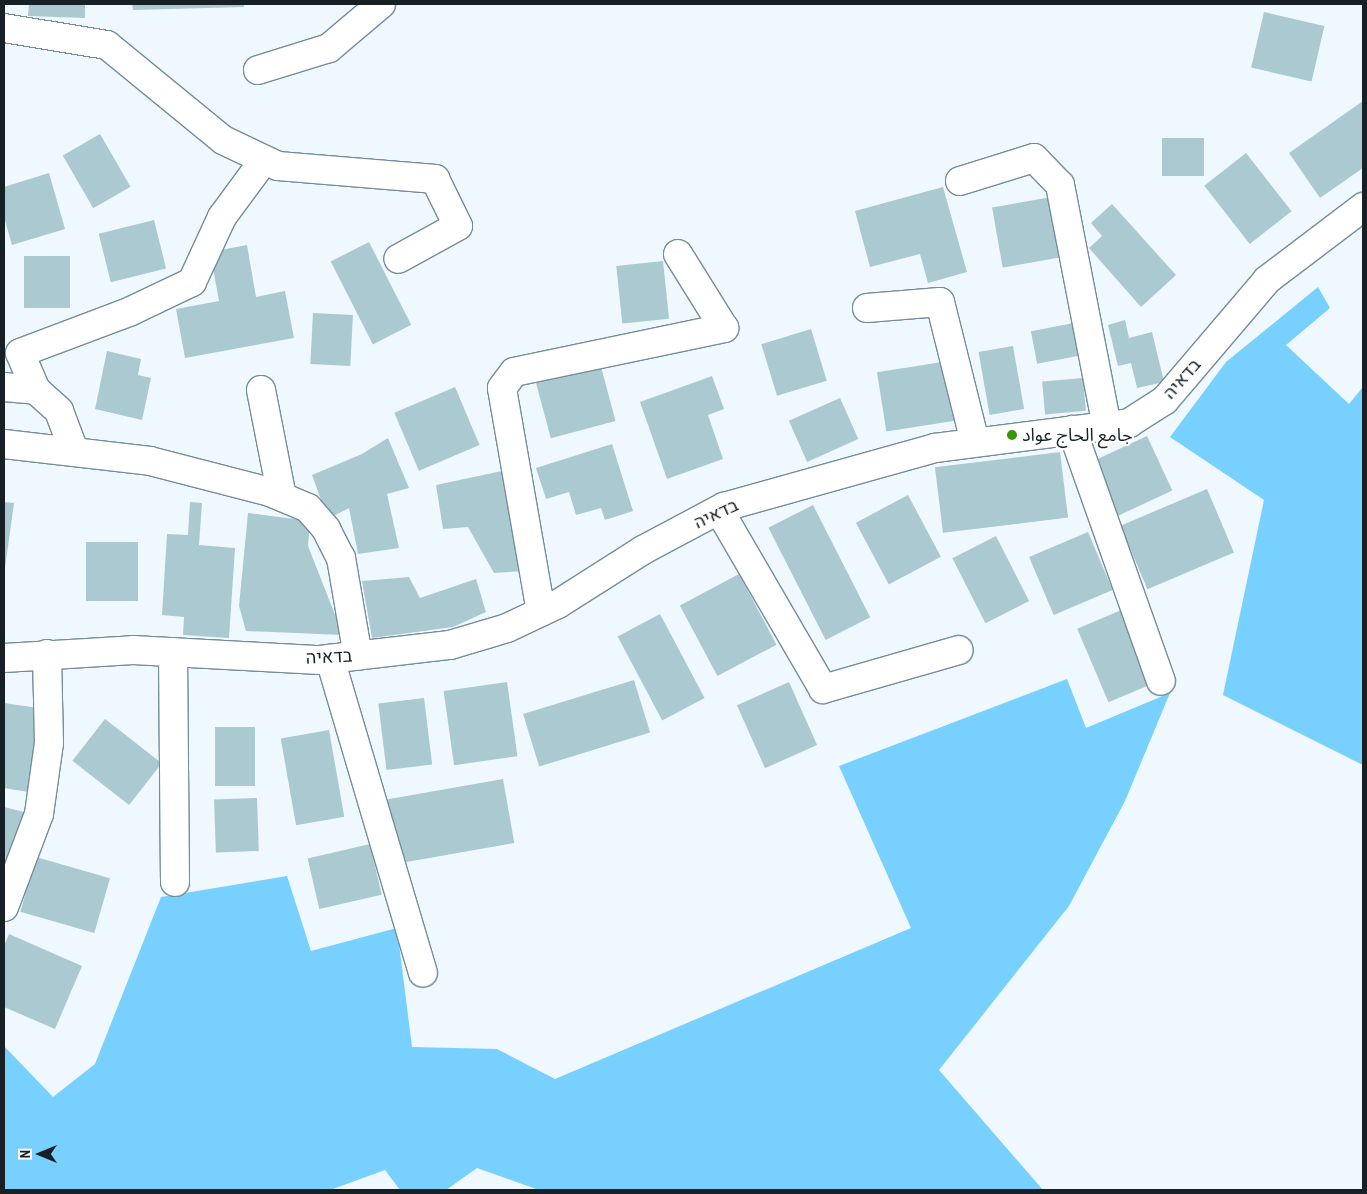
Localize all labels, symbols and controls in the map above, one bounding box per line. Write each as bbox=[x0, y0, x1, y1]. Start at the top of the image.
street label: בדאיה bbox=[1159, 354, 1205, 404]
place label: جامع الحاج عواد bbox=[1022, 424, 1133, 446]
marker: جامع الحاج عواد bbox=[1006, 429, 1018, 441]
street label: בדאיה bbox=[690, 494, 742, 534]
street label: בדאיה bbox=[305, 645, 353, 669]
north arrow bbox=[15, 1129, 65, 1179]
text: N bbox=[16, 1150, 34, 1158]

